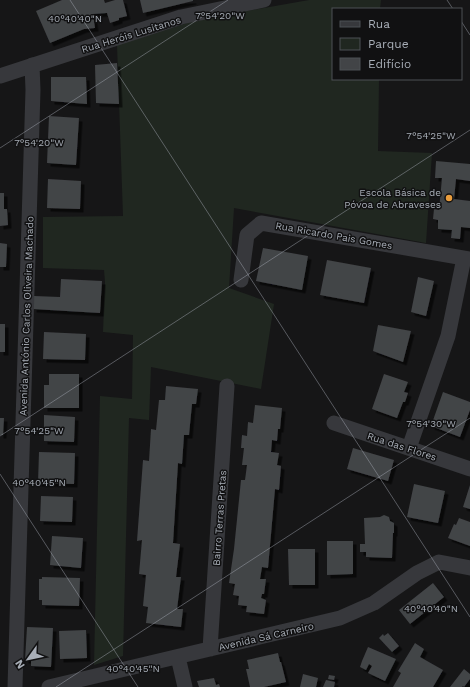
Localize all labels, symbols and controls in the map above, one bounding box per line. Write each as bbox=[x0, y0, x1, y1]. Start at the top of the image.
legend bbox=[332, 8, 462, 80]
text: 7°54'20"W bbox=[195, 10, 245, 21]
text: 40°40'40"N bbox=[48, 13, 102, 24]
street label: Rua Heróis Lusitanos bbox=[80, 14, 182, 55]
text: Rua bbox=[368, 17, 390, 31]
text: Parque bbox=[368, 37, 409, 51]
text: Edifício bbox=[368, 57, 411, 71]
text: 7°54'25"W bbox=[406, 130, 456, 141]
text: 7°54'20"W bbox=[14, 137, 64, 148]
place label: Escola Básica de Póvoa de Abraveses bbox=[344, 187, 441, 210]
marker: Escola Básica de Póvoa de Abraveses bbox=[444, 193, 454, 203]
street label: Avenida António Carlos Oliveira Machado bbox=[18, 216, 35, 416]
street label: Rua Ricardo Pais Gomes bbox=[275, 220, 393, 251]
text: 7°54'30"W bbox=[406, 418, 456, 429]
text: 7°54'25"W bbox=[14, 425, 64, 436]
street label: Rua das Flores bbox=[366, 430, 438, 463]
street label: Bairro Terras Pretas bbox=[211, 470, 228, 566]
text: 40°40'45"N bbox=[12, 477, 66, 488]
text: 40°40'40"N bbox=[404, 603, 458, 614]
street label: Avenida Sá Carneiro bbox=[217, 620, 315, 653]
north arrow bbox=[8, 639, 48, 679]
text: N bbox=[12, 657, 28, 671]
text: 40°40'45"N bbox=[106, 663, 160, 674]

